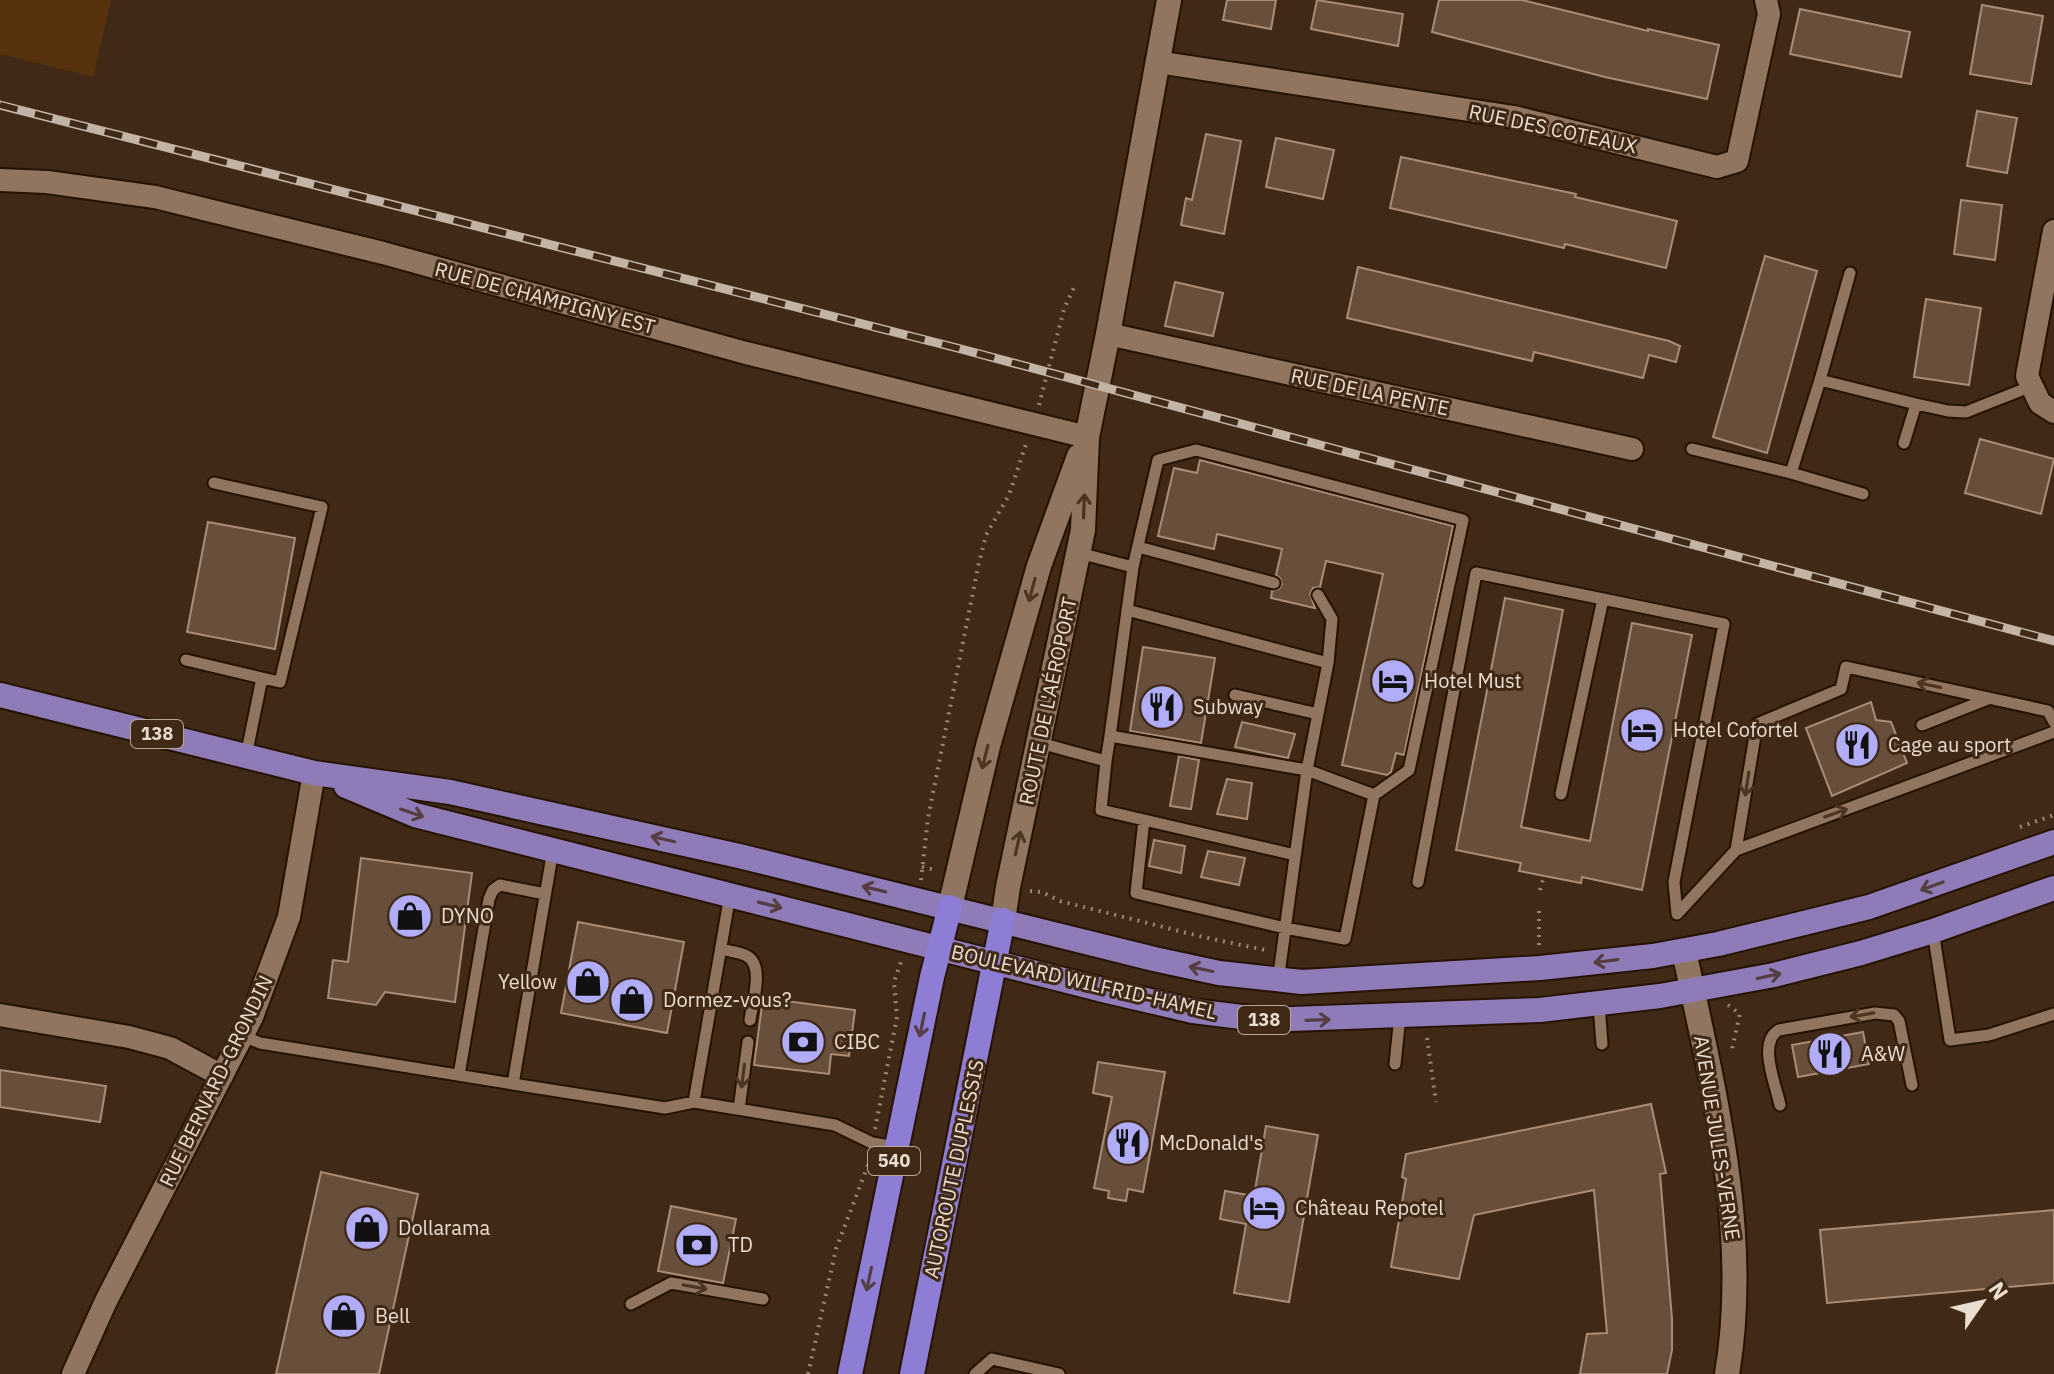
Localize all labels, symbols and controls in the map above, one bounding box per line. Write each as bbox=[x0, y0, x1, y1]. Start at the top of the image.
street label: RUE DES COTEAUX bbox=[1467, 97, 1640, 160]
street label: RUE DE CHAMPIGNY EST bbox=[432, 255, 658, 340]
street label: RUE DE LA PENTE bbox=[1288, 362, 1452, 421]
one-way arrow bbox=[1076, 493, 1091, 520]
one-way arrow bbox=[1024, 576, 1039, 602]
street label: ROUTE DE L'AÉROPORT bbox=[1012, 595, 1083, 807]
hotel icon: Hotel Must bbox=[1369, 657, 1417, 705]
place label: Hotel Must bbox=[1424, 667, 1522, 694]
one-way arrow bbox=[1917, 677, 1942, 692]
restaurant icon: Subway bbox=[1138, 683, 1186, 731]
place label: Subway bbox=[1193, 693, 1263, 720]
hotel icon: Hotel Cofortel bbox=[1618, 706, 1666, 754]
place label: Hotel Cofortel bbox=[1673, 716, 1798, 743]
road number: 138 bbox=[131, 720, 183, 748]
restaurant icon: Cage au sport bbox=[1833, 721, 1881, 769]
place label: Cage au sport bbox=[1888, 731, 2011, 758]
one-way arrow bbox=[977, 743, 992, 769]
one-way arrow bbox=[1739, 771, 1754, 796]
one-way arrow bbox=[1823, 805, 1848, 819]
one-way arrow bbox=[399, 807, 424, 821]
one-way arrow bbox=[651, 831, 676, 846]
one-way arrow bbox=[1011, 831, 1026, 857]
one-way arrow bbox=[1920, 880, 1945, 894]
one-way arrow bbox=[862, 881, 887, 896]
shop icon: DYNO bbox=[386, 892, 434, 940]
one-way arrow bbox=[757, 898, 783, 913]
place label: DYNO bbox=[441, 902, 494, 929]
street label: BOULEVARD WILFRID-HAMEL bbox=[949, 938, 1220, 1025]
one-way arrow bbox=[1593, 954, 1620, 969]
shop icon: Yellow bbox=[564, 958, 612, 1006]
one-way arrow bbox=[1189, 961, 1215, 976]
one-way arrow bbox=[1755, 967, 1781, 982]
place label: Yellow bbox=[498, 968, 557, 995]
street label: RUE BERNARD-GRONDIN bbox=[153, 971, 279, 1191]
shop icon: Dormez-vous? bbox=[608, 976, 656, 1024]
place label: Dormez-vous? bbox=[663, 986, 791, 1013]
road number: 138 bbox=[1238, 1006, 1290, 1034]
one-way arrow bbox=[1850, 1009, 1875, 1024]
one-way arrow bbox=[914, 1011, 929, 1037]
one-way arrow bbox=[1304, 1012, 1331, 1027]
bank icon: CIBC bbox=[779, 1018, 827, 1066]
place label: CIBC bbox=[834, 1028, 880, 1055]
restaurant icon: A&W bbox=[1806, 1030, 1854, 1078]
street label: AVENUE JULES-VERNE bbox=[1688, 1034, 1747, 1242]
place label: A&W bbox=[1861, 1040, 1905, 1067]
street label: AUTOROUTE DUPLESSIS bbox=[917, 1057, 990, 1281]
one-way arrow bbox=[736, 1062, 751, 1089]
restaurant icon: McDonald's bbox=[1104, 1119, 1152, 1167]
place label: McDonald's bbox=[1159, 1129, 1264, 1156]
road number: 540 bbox=[868, 1147, 920, 1175]
hotel icon: Château Repotel bbox=[1240, 1184, 1288, 1232]
place label: Château Repotel bbox=[1295, 1194, 1444, 1221]
shop icon: Dollarama bbox=[343, 1204, 391, 1252]
place label: Dollarama bbox=[398, 1214, 490, 1241]
bank icon: TD bbox=[673, 1221, 721, 1269]
place label: TD bbox=[728, 1231, 753, 1258]
north arrow bbox=[1942, 1262, 2022, 1342]
one-way arrow bbox=[861, 1266, 876, 1292]
text: N bbox=[1983, 1276, 2015, 1305]
one-way arrow bbox=[682, 1281, 707, 1296]
shop icon: Bell bbox=[320, 1292, 368, 1340]
place label: Bell bbox=[375, 1302, 410, 1329]

